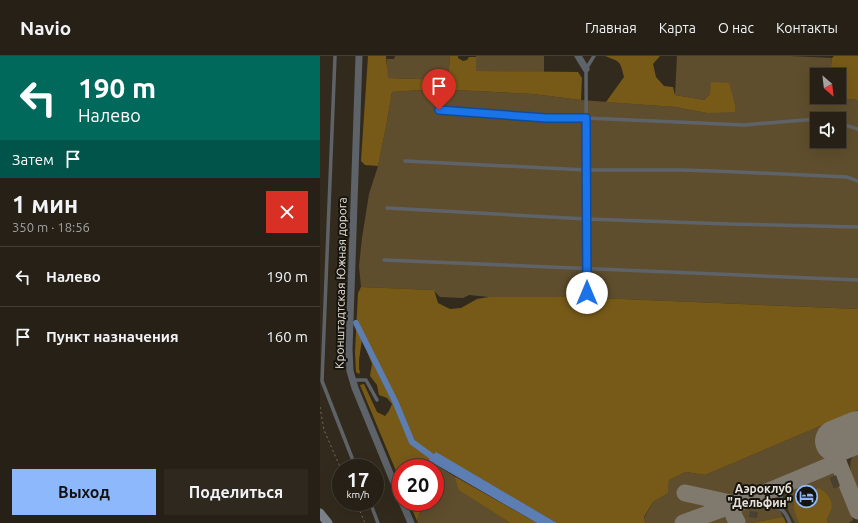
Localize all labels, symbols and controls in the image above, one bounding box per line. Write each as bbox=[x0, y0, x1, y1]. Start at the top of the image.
text: Navio bbox=[20, 17, 71, 39]
text: Главная bbox=[585, 20, 637, 36]
text: Карта bbox=[659, 20, 696, 36]
text: О нас bbox=[718, 20, 754, 36]
text: Контакты bbox=[776, 20, 838, 36]
north arrow bbox=[810, 68, 846, 104]
map controls bbox=[810, 68, 846, 148]
pin bbox=[422, 69, 456, 110]
icon: left bbox=[12, 72, 64, 124]
text: 190 m bbox=[78, 72, 156, 103]
icon: arrive bbox=[428, 75, 450, 97]
text: Налево bbox=[78, 105, 141, 125]
button: sound bbox=[810, 112, 846, 148]
icon: arrive bbox=[62, 148, 84, 170]
text: Затем bbox=[12, 151, 54, 168]
text: 1 мин bbox=[12, 191, 78, 218]
button: close bbox=[266, 191, 308, 233]
street label: Кронштадтская Южная дорога bbox=[333, 197, 348, 369]
text: 350 m · 18:56 bbox=[12, 220, 90, 234]
icon: left bbox=[12, 266, 34, 288]
text: Налево bbox=[46, 268, 101, 285]
text: 190 m bbox=[266, 268, 308, 285]
position arrow bbox=[566, 272, 608, 314]
icon: arrive bbox=[12, 326, 34, 348]
text: Пункт назначения bbox=[46, 328, 179, 345]
text: 160 m bbox=[266, 328, 308, 345]
speed limit sign: 20 bbox=[392, 459, 444, 511]
text: 17 bbox=[347, 468, 369, 491]
button: Выход bbox=[12, 469, 156, 515]
button: Поделиться bbox=[164, 469, 308, 515]
place label: Аэроклуб "Дельфин" bbox=[728, 482, 792, 509]
hotel icon: Аэроклуб "Дельфин" bbox=[794, 483, 820, 509]
text: km/h bbox=[346, 489, 370, 500]

